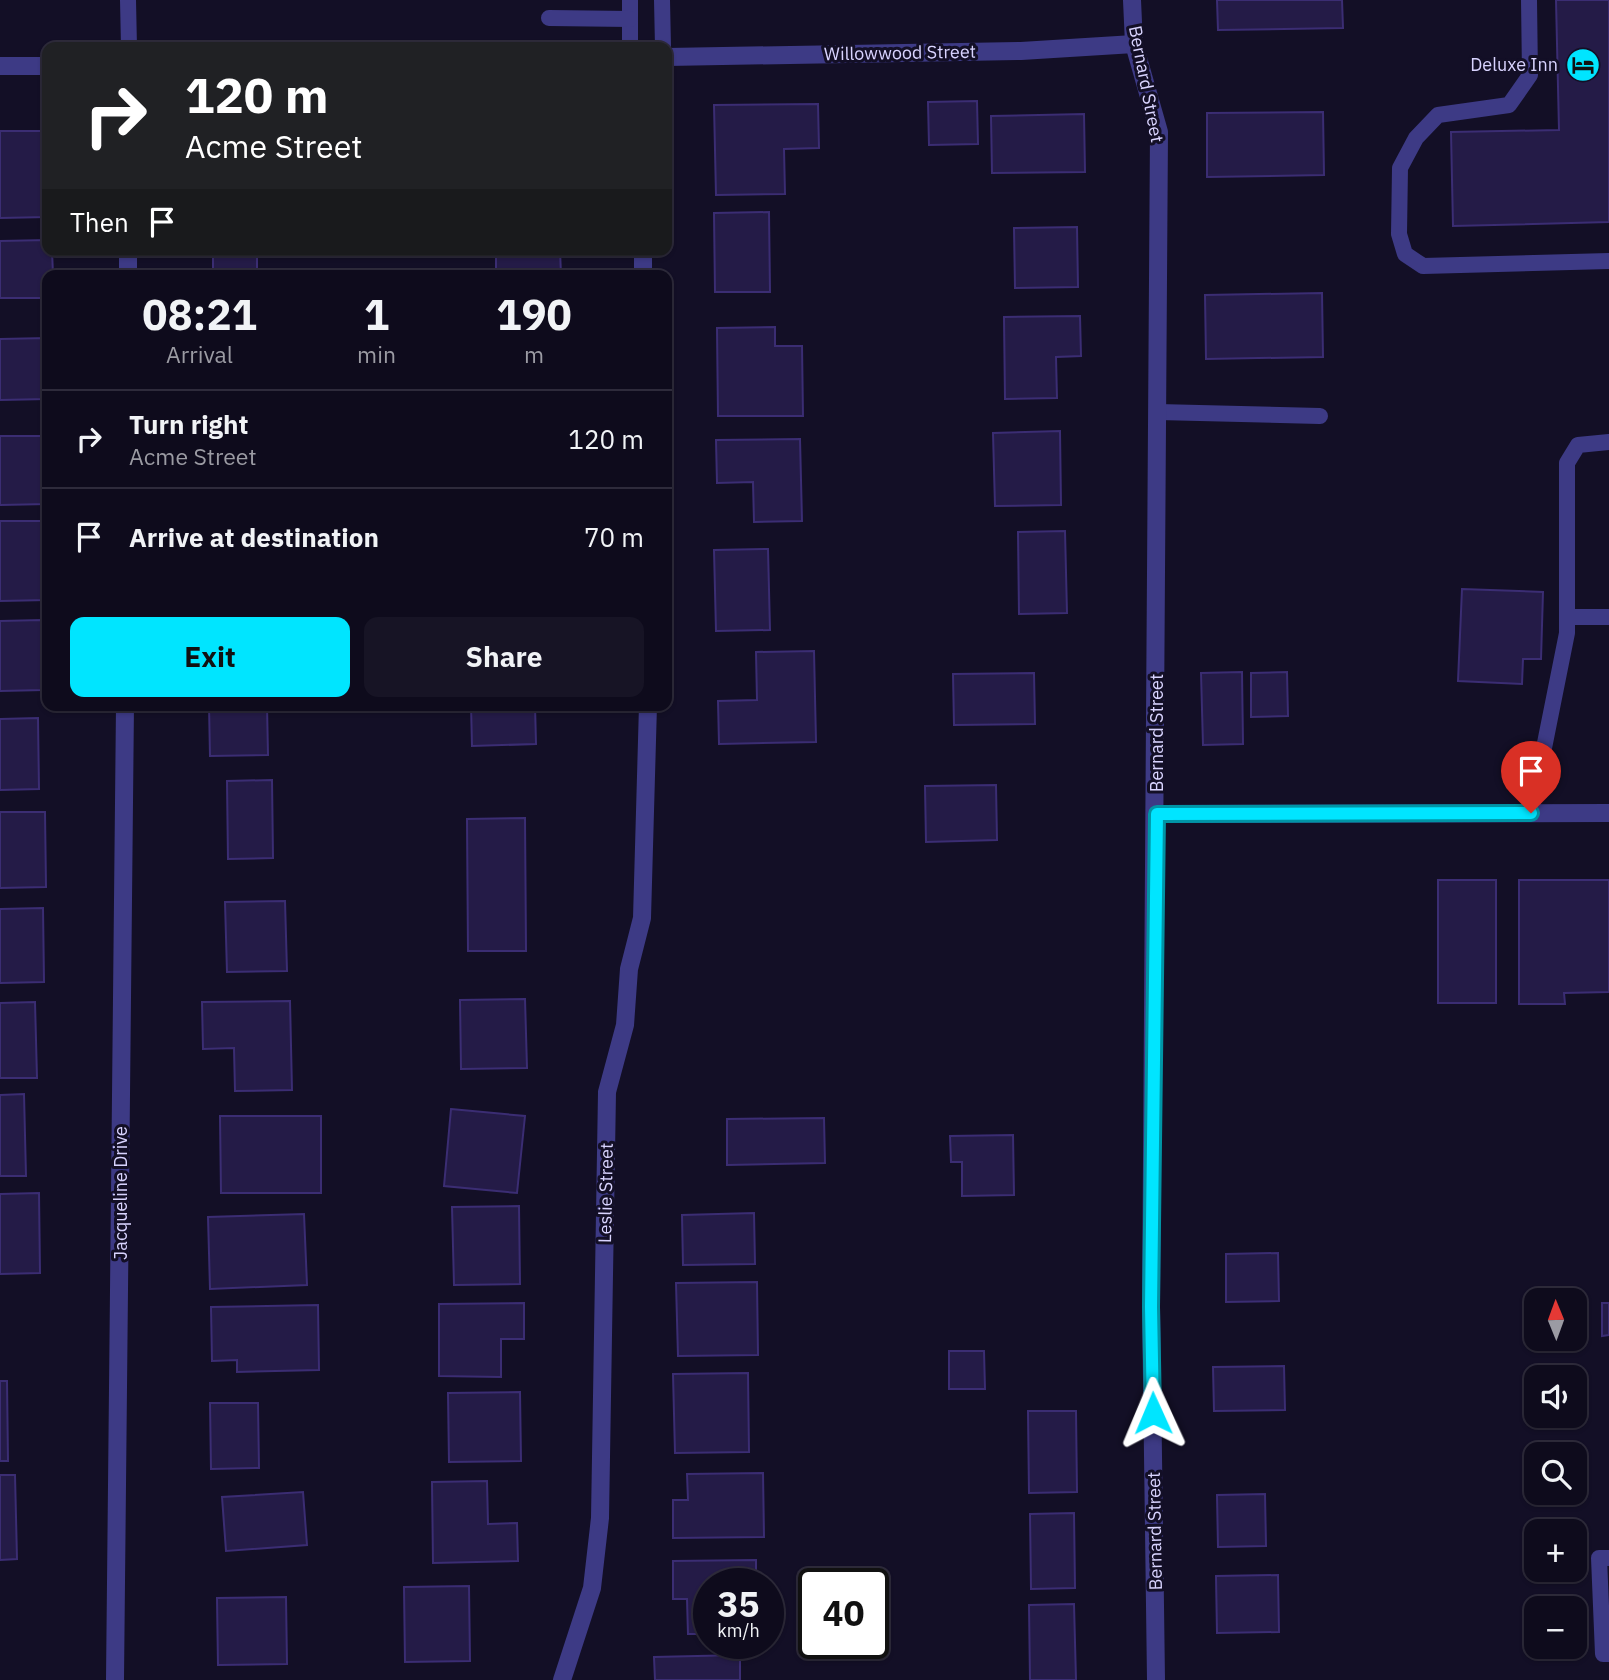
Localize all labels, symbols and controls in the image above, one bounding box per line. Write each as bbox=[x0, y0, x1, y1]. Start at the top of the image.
street label: Bernard Street bbox=[1124, 23, 1169, 144]
street label: Willowwood Street bbox=[824, 40, 976, 65]
hotel icon: Deluxe Inn bbox=[1564, 46, 1602, 84]
place label: Deluxe Inn bbox=[1470, 53, 1558, 76]
text: 120 m bbox=[185, 63, 329, 126]
icon: right bbox=[70, 70, 161, 161]
text: Acme Street bbox=[185, 125, 362, 167]
icon: arrive bbox=[143, 203, 181, 241]
text: Then bbox=[70, 205, 129, 239]
text: 08:21 bbox=[142, 287, 257, 342]
text: 1 bbox=[364, 287, 389, 342]
text: 190 bbox=[496, 287, 572, 342]
text: Arrival bbox=[166, 339, 233, 369]
text: min bbox=[357, 339, 396, 369]
text: m bbox=[524, 339, 544, 369]
text: Turn right bbox=[129, 407, 248, 441]
icon: right bbox=[70, 420, 108, 458]
text: 120 m bbox=[568, 422, 644, 456]
text: Acme Street bbox=[129, 441, 257, 471]
icon: arrive bbox=[70, 518, 108, 556]
text: Arrive at destination bbox=[129, 520, 379, 554]
text: 70 m bbox=[584, 520, 644, 554]
button: Exit bbox=[70, 617, 350, 697]
button: Share bbox=[364, 617, 644, 697]
street label: Bernard Street bbox=[1145, 674, 1168, 792]
pin bbox=[1501, 741, 1561, 813]
icon: arrive bbox=[1512, 752, 1550, 790]
street label: Jacqueline Drive bbox=[109, 1126, 132, 1260]
street label: Leslie Street bbox=[593, 1143, 618, 1243]
north arrow bbox=[1524, 1288, 1587, 1351]
map controls bbox=[1524, 1288, 1587, 1659]
button: sound bbox=[1524, 1365, 1587, 1428]
position arrow bbox=[1116, 1376, 1190, 1450]
button: search bbox=[1524, 1442, 1587, 1505]
street label: Bernard Street bbox=[1142, 1471, 1167, 1591]
button: + bbox=[1524, 1519, 1587, 1582]
speed limit sign: 40 bbox=[798, 1568, 889, 1659]
text: 35 bbox=[717, 1581, 760, 1627]
button: − bbox=[1524, 1596, 1587, 1659]
text: km/h bbox=[717, 1619, 760, 1642]

